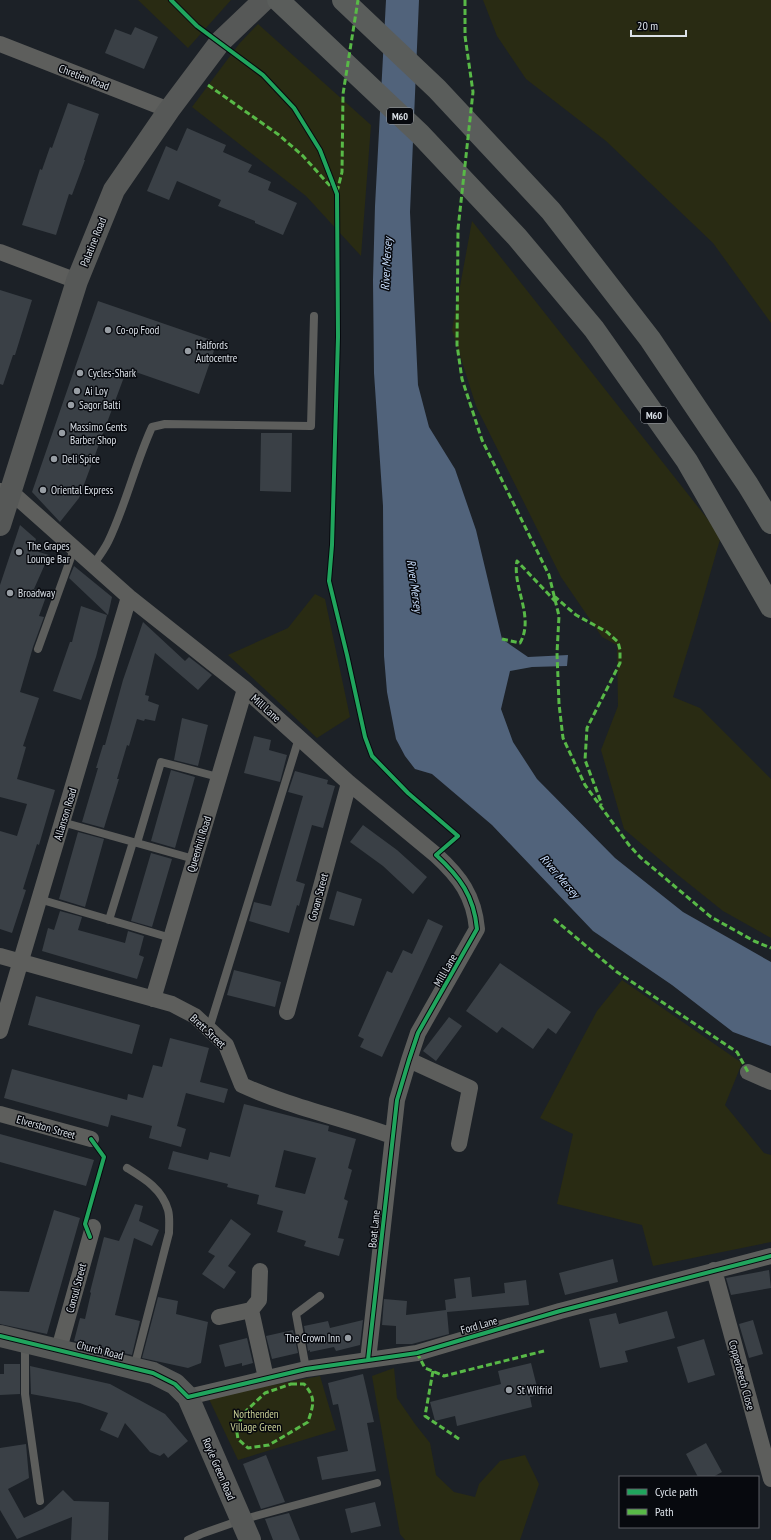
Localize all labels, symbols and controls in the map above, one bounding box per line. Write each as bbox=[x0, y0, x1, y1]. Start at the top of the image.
scale bar bbox=[631, 12, 686, 38]
text: 20 m bbox=[637, 18, 658, 33]
street label: Chretien Road bbox=[57, 61, 112, 93]
road number: M60 bbox=[387, 108, 413, 124]
street label: Palatine Road bbox=[77, 215, 109, 269]
water label: River Mersey bbox=[377, 236, 395, 291]
place label: Co-op Food bbox=[116, 323, 160, 337]
marker: Co-op Food bbox=[103, 325, 113, 335]
place label: Halfords Autocentre bbox=[196, 338, 238, 365]
marker: Halfords Autocentre bbox=[183, 346, 193, 356]
place label: Cycles-Shark bbox=[88, 366, 137, 380]
marker: Cycles-Shark bbox=[75, 368, 85, 378]
place label: Ai Loy bbox=[85, 384, 109, 398]
marker: Ai Loy bbox=[72, 386, 82, 396]
place label: Sagor Balti bbox=[79, 398, 121, 412]
marker: Sagor Balti bbox=[66, 400, 76, 410]
road number: M60 bbox=[641, 407, 667, 423]
place label: Massimo Gents Barber Shop bbox=[70, 420, 127, 447]
marker: Massimo Gents Barber Shop bbox=[57, 428, 67, 438]
place label: Deli Spice bbox=[62, 452, 100, 466]
marker: Deli Spice bbox=[49, 454, 59, 464]
place label: Oriental Express bbox=[51, 483, 113, 497]
marker: Oriental Express bbox=[38, 485, 48, 495]
place label: The Grapes Lounge Bar bbox=[27, 539, 70, 566]
marker: The Grapes Lounge Bar bbox=[14, 547, 24, 557]
water label: River Mersey bbox=[404, 559, 426, 615]
place label: Broadway bbox=[18, 586, 56, 600]
marker: Broadway bbox=[5, 588, 15, 598]
street label: Mill Lane bbox=[248, 691, 284, 725]
street label: Allanson Road bbox=[50, 786, 80, 842]
street label: Queenhill Road bbox=[184, 814, 214, 874]
water label: River Mersey bbox=[537, 851, 584, 902]
street label: Govan Street bbox=[305, 872, 331, 922]
street label: Mill Lane bbox=[430, 951, 460, 989]
street label: Brett Street bbox=[187, 1011, 229, 1051]
street label: Elverston Street bbox=[15, 1112, 77, 1142]
street label: Boat Lane bbox=[365, 1209, 383, 1249]
street label: Consul Street bbox=[63, 1262, 89, 1314]
street label: Ford Lane bbox=[459, 1313, 499, 1337]
place label: The Crown Inn bbox=[285, 1331, 340, 1345]
marker: The Crown Inn bbox=[343, 1333, 353, 1343]
street label: Church Road bbox=[75, 1337, 125, 1363]
street label: Copperbeech Close bbox=[726, 1338, 758, 1412]
place label: St Wilfrid bbox=[517, 1383, 552, 1397]
marker: St Wilfrid bbox=[504, 1385, 514, 1395]
park label: Northenden Village Green bbox=[230, 1407, 282, 1434]
street label: Royle Green Road bbox=[200, 1436, 239, 1503]
legend bbox=[619, 1476, 759, 1528]
text: Cycle path bbox=[655, 1484, 698, 1499]
text: Path bbox=[655, 1504, 673, 1519]

